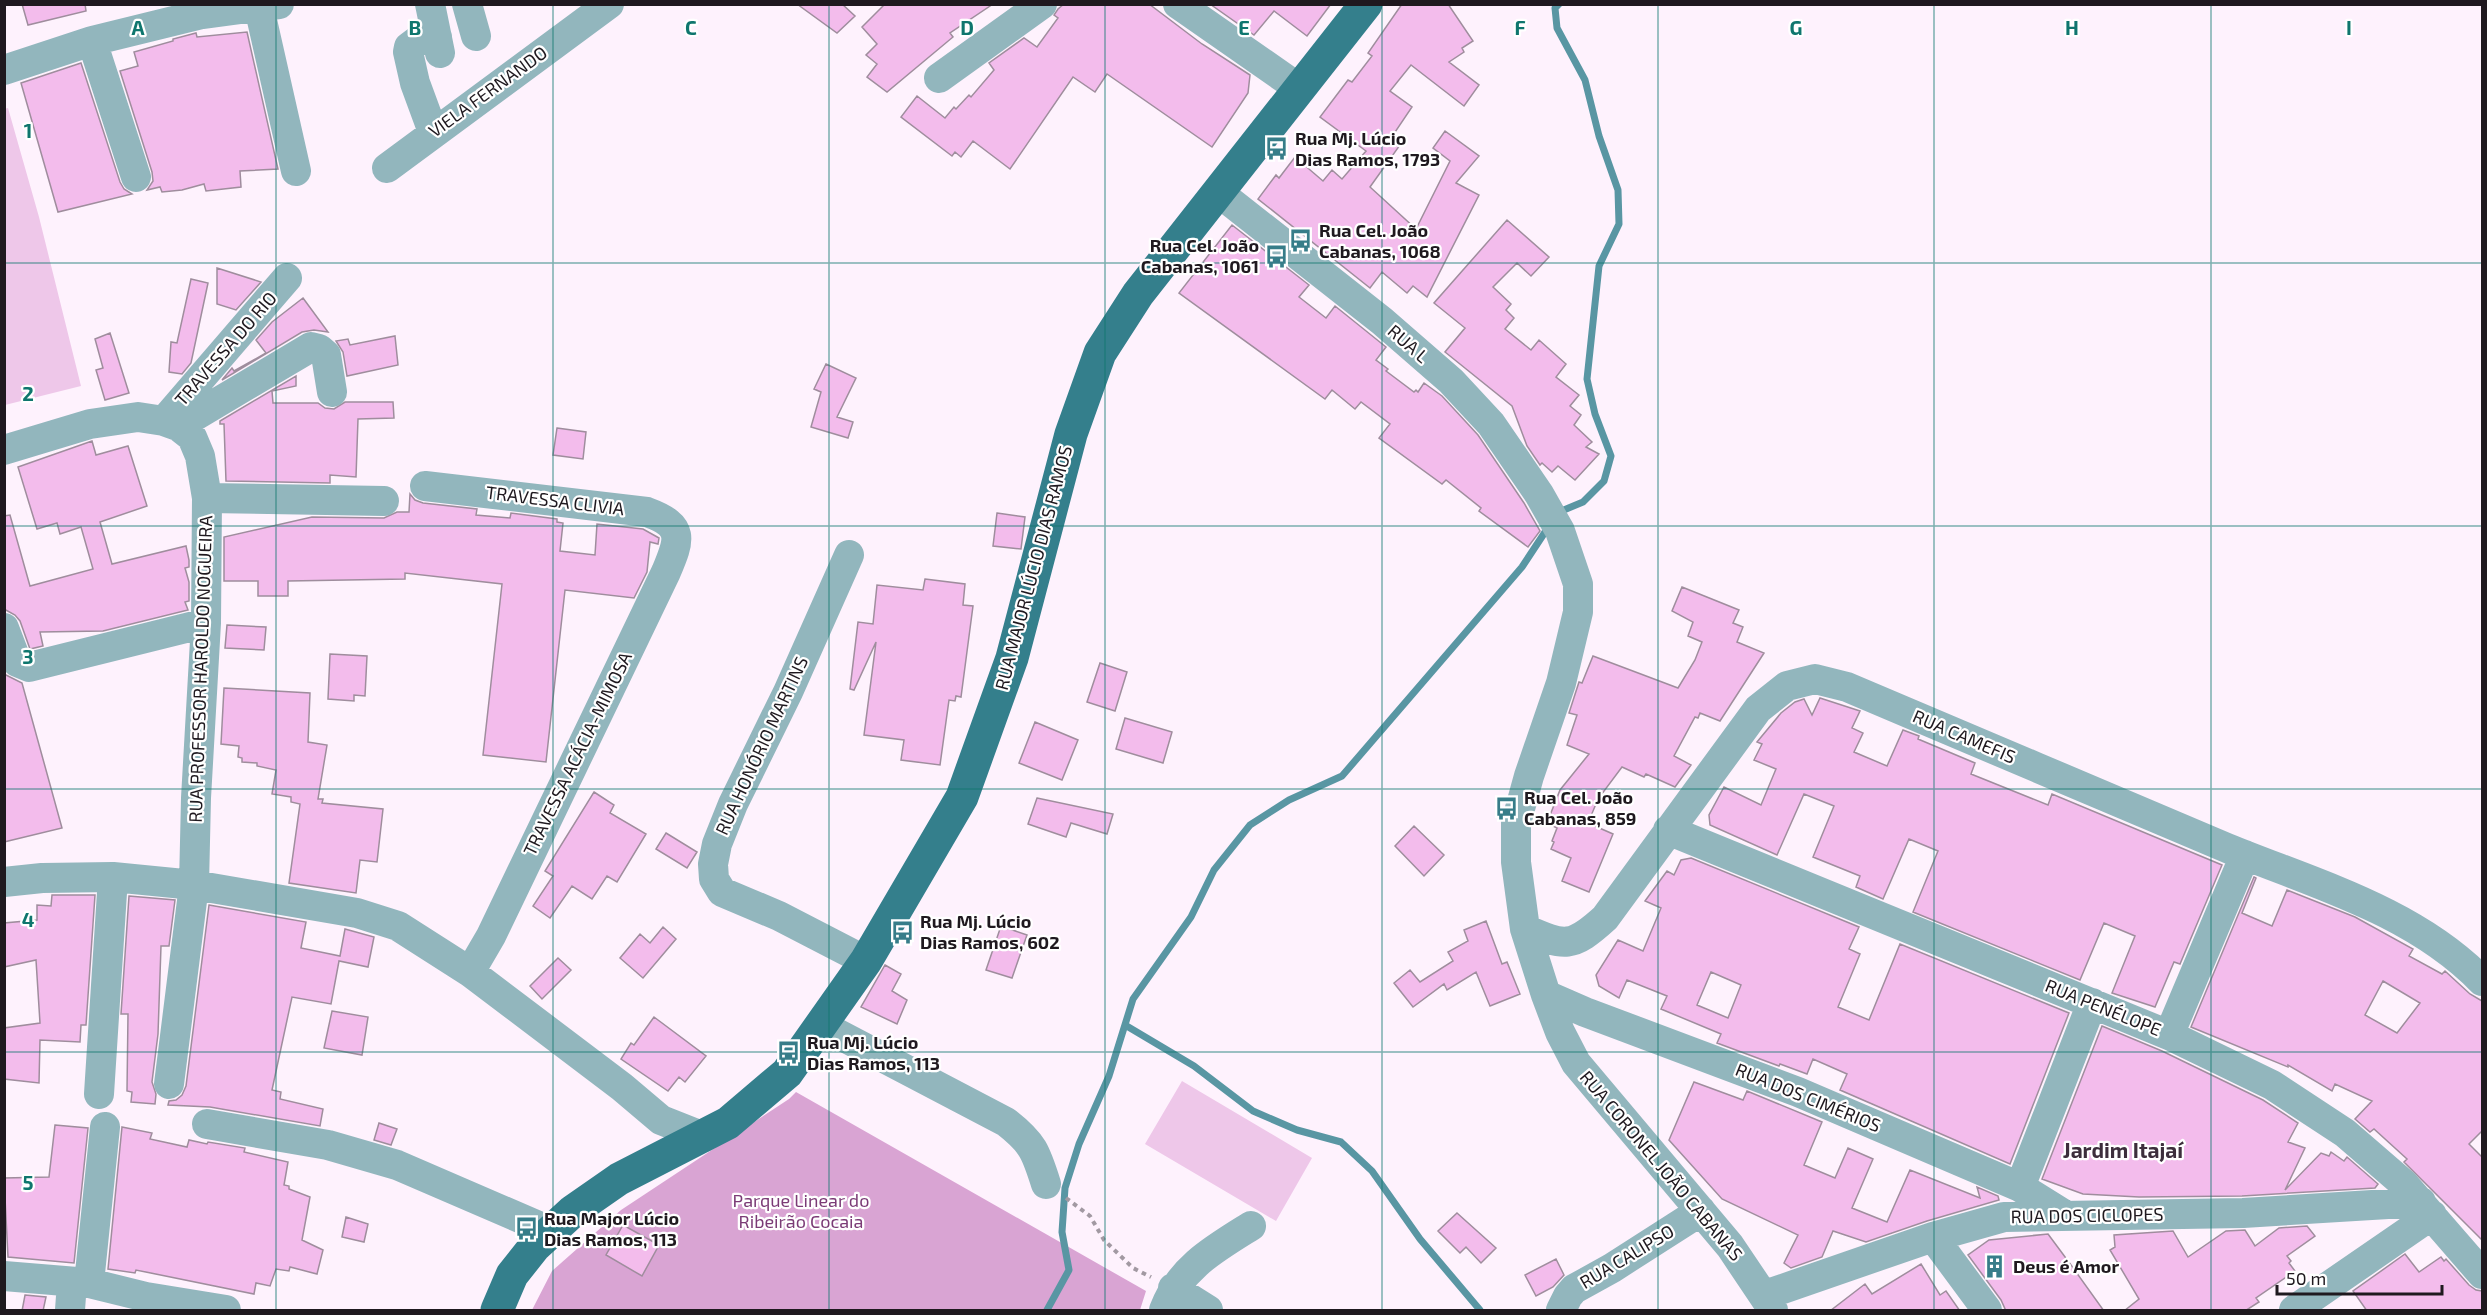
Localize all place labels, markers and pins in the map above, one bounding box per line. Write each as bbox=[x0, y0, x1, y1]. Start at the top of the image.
place label: Rua Mj. Lúcio Dias Ramos, 1793 bbox=[1295, 127, 1440, 170]
bus stop icon: Rua Mj. Lúcio Dias Ramos, 1793 bbox=[1264, 136, 1290, 162]
place label: Rua Cel. João Cabanas, 1068 bbox=[1319, 219, 1441, 262]
bus stop icon: Rua Cel. João Cabanas, 1068 bbox=[1288, 228, 1314, 254]
place label: Rua Cel. João Cabanas, 1061 bbox=[1141, 234, 1259, 277]
bus stop icon: Rua Cel. João Cabanas, 1061 bbox=[1264, 243, 1290, 269]
place label: Rua Cel. João Cabanas, 859 bbox=[1524, 786, 1636, 829]
bus stop icon: Rua Cel. João Cabanas, 859 bbox=[1493, 795, 1519, 821]
place label: Rua Mj. Lúcio Dias Ramos, 602 bbox=[920, 910, 1060, 953]
bus stop icon: Rua Mj. Lúcio Dias Ramos, 602 bbox=[889, 919, 915, 945]
place label: Rua Mj. Lúcio Dias Ramos, 113 bbox=[807, 1031, 940, 1074]
bus stop icon: Rua Mj. Lúcio Dias Ramos, 113 bbox=[776, 1040, 802, 1066]
place label: Rua Major Lúcio Dias Ramos, 113 bbox=[544, 1207, 679, 1250]
bus stop icon: Rua Major Lúcio Dias Ramos, 113 bbox=[513, 1216, 539, 1242]
building icon: Deus é Amor bbox=[1982, 1254, 2008, 1280]
place label: Deus é Amor bbox=[2013, 1255, 2119, 1277]

